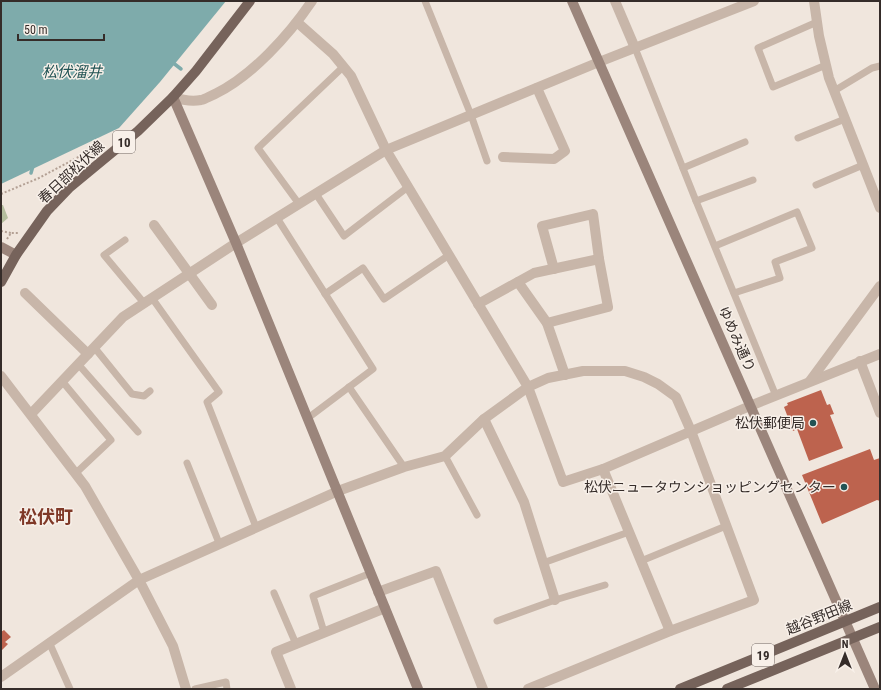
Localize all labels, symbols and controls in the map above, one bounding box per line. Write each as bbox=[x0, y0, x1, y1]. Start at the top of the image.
scale bar bbox=[18, 16, 104, 42]
text: 50 m bbox=[24, 23, 48, 37]
water label: 松伏溜井 bbox=[42, 63, 104, 81]
road number: 10 bbox=[113, 131, 135, 153]
street label: 春日部松伏線 bbox=[35, 138, 107, 206]
street label: ゆめみ通り bbox=[715, 304, 759, 374]
place label: 松伏郵便局 bbox=[735, 415, 805, 431]
marker: 松伏郵便局 bbox=[808, 418, 818, 428]
place label: 松伏ニュータウンショッピングセンター bbox=[584, 479, 836, 495]
marker: 松伏ニュータウンショッピングセンター bbox=[839, 482, 849, 492]
district label: 松伏町 bbox=[19, 506, 73, 527]
street label: 越谷野田線 bbox=[784, 596, 854, 638]
north arrow bbox=[825, 634, 865, 674]
text: N bbox=[842, 638, 849, 651]
road number: 19 bbox=[752, 644, 774, 666]

